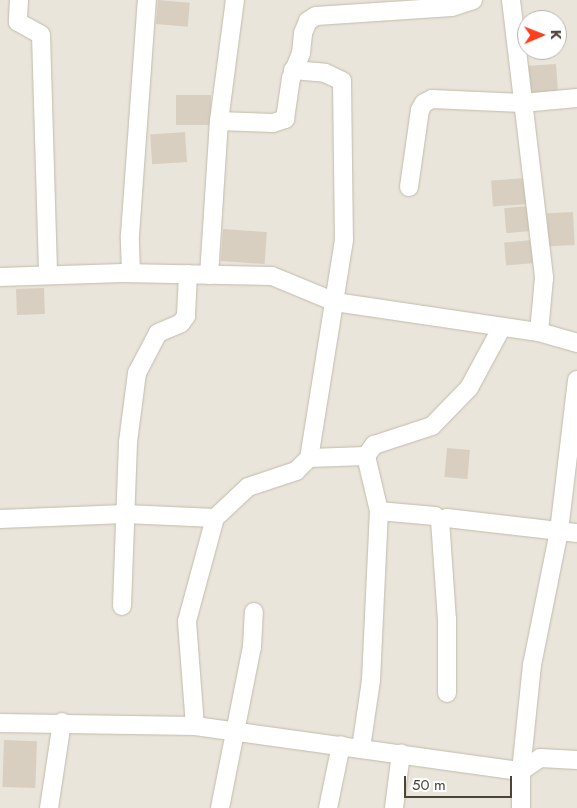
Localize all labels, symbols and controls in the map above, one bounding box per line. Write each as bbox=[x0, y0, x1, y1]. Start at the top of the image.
north arrow bbox=[517, 10, 567, 60]
text: K bbox=[546, 30, 566, 40]
scale bar bbox=[407, 766, 514, 798]
text: 50 m bbox=[412, 774, 446, 796]

